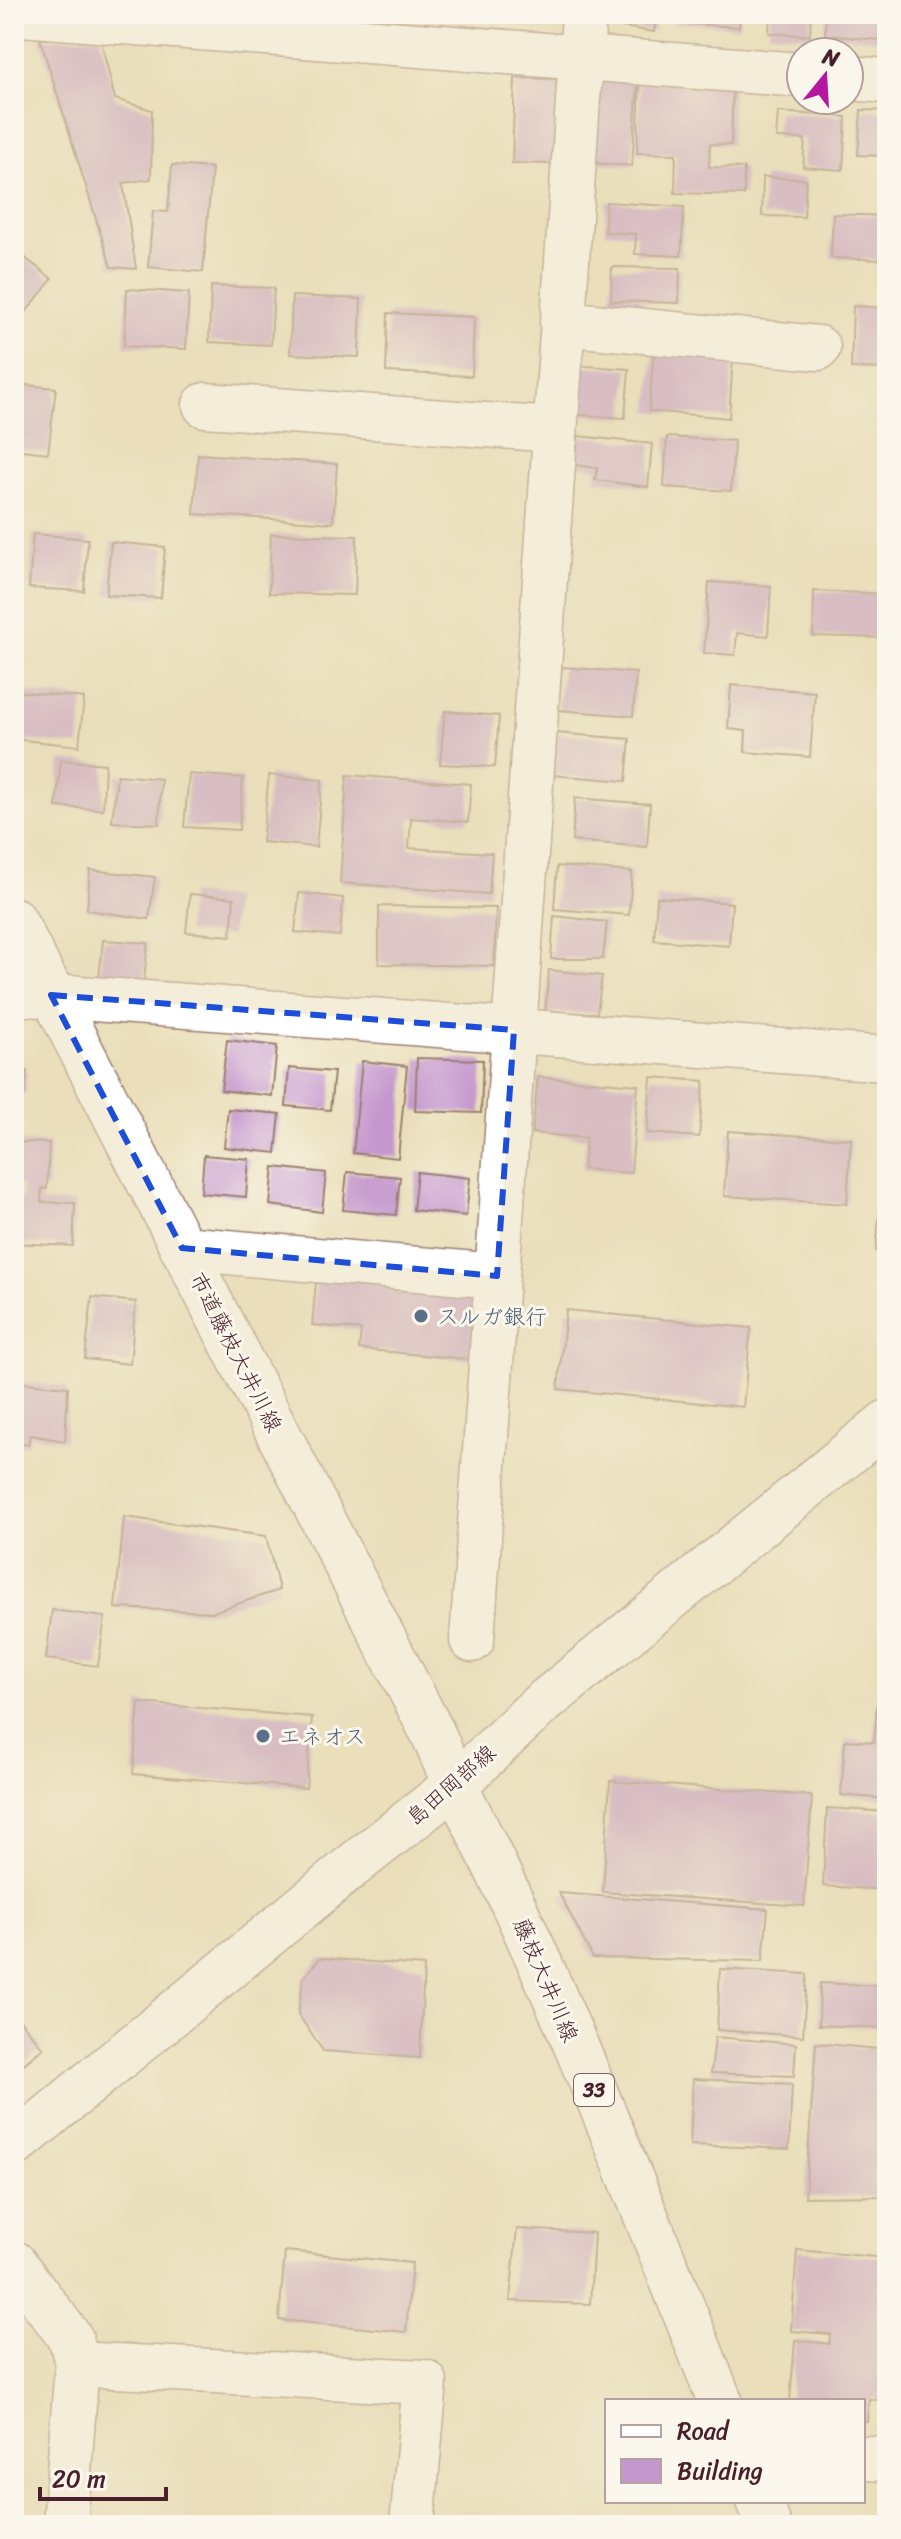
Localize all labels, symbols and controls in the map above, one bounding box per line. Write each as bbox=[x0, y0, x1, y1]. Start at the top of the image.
north arrow bbox=[785, 36, 865, 116]
text: N bbox=[817, 36, 845, 79]
street label: 市道藤枝大井川線 bbox=[179, 1265, 293, 1439]
place label: スルガ銀行 bbox=[437, 1297, 547, 1336]
marker: スルガ銀行 bbox=[412, 1307, 430, 1325]
place label: エネオス bbox=[279, 1717, 366, 1756]
marker: エネオス bbox=[254, 1727, 272, 1745]
street label: 島田岡部線 bbox=[397, 1734, 505, 1836]
street label: 藤枝大井川線 bbox=[502, 1912, 590, 2048]
road number: 33 bbox=[574, 2074, 614, 2106]
legend bbox=[605, 2399, 865, 2503]
text: Road bbox=[677, 2410, 731, 2452]
text: Building bbox=[677, 2450, 763, 2492]
scale bar bbox=[40, 2451, 166, 2501]
text: 20 m bbox=[52, 2458, 106, 2500]

